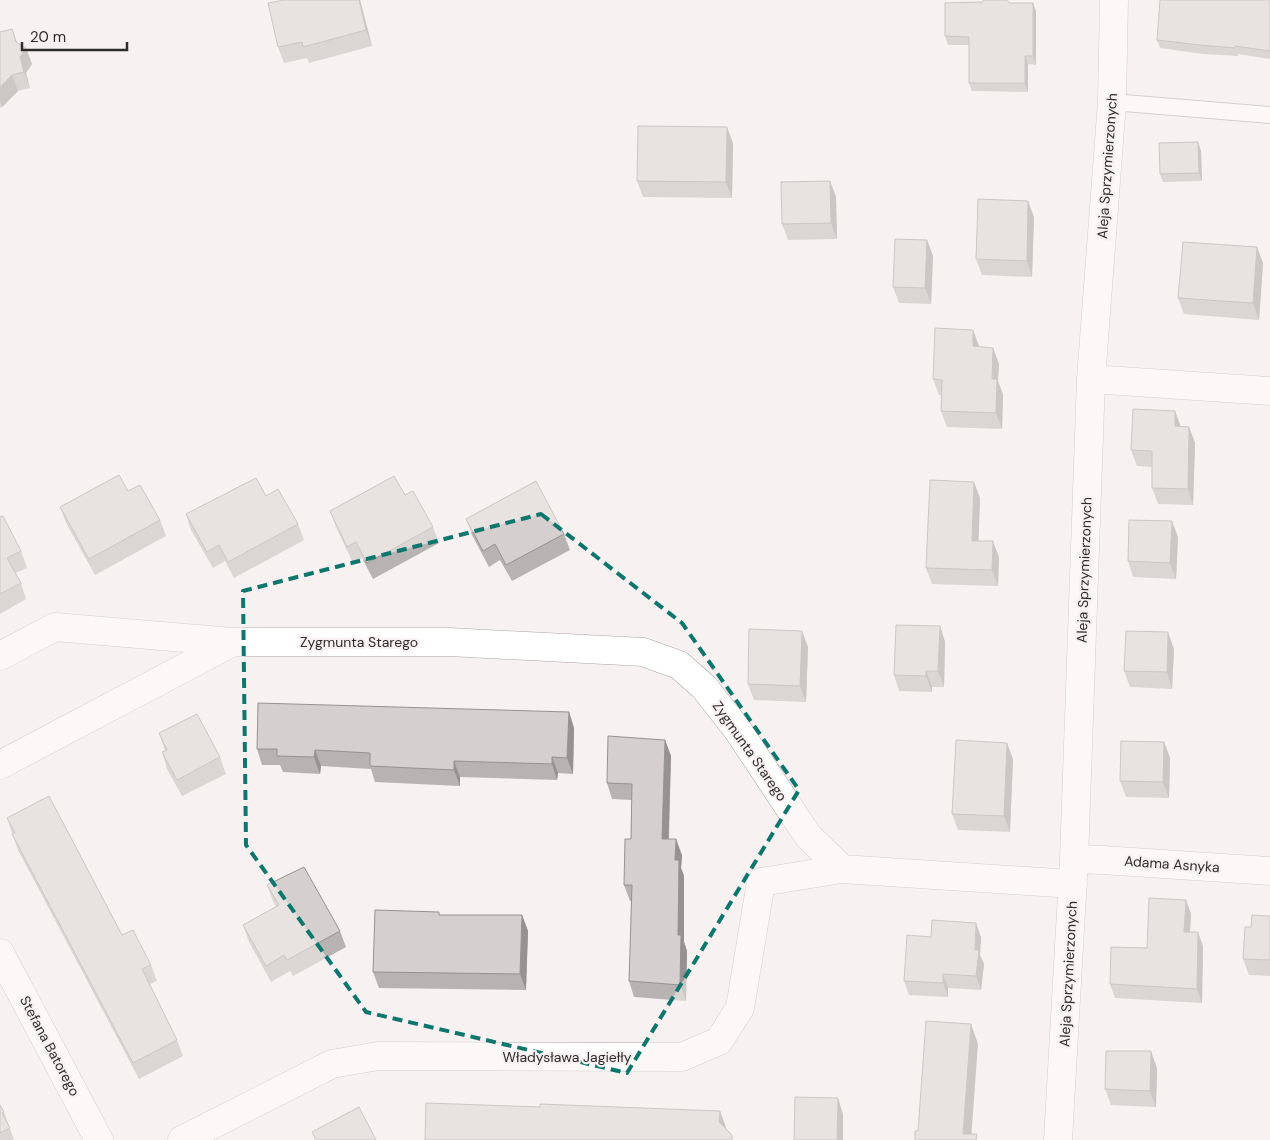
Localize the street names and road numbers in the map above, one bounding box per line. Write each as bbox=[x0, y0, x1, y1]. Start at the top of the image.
street label: Aleja Sprzymierzonych bbox=[1093, 93, 1121, 239]
street label: Aleja Sprzymierzonych bbox=[1072, 497, 1096, 643]
street label: Zygmunta Starego bbox=[300, 633, 418, 651]
street label: Zygmunta Starego bbox=[709, 698, 791, 804]
street label: Adama Asnyka bbox=[1124, 852, 1220, 876]
street label: Aleja Sprzymierzonych bbox=[1055, 901, 1081, 1047]
street label: Stefana Batorego bbox=[16, 993, 84, 1099]
street label: Władysława Jagiełły bbox=[502, 1048, 632, 1066]

